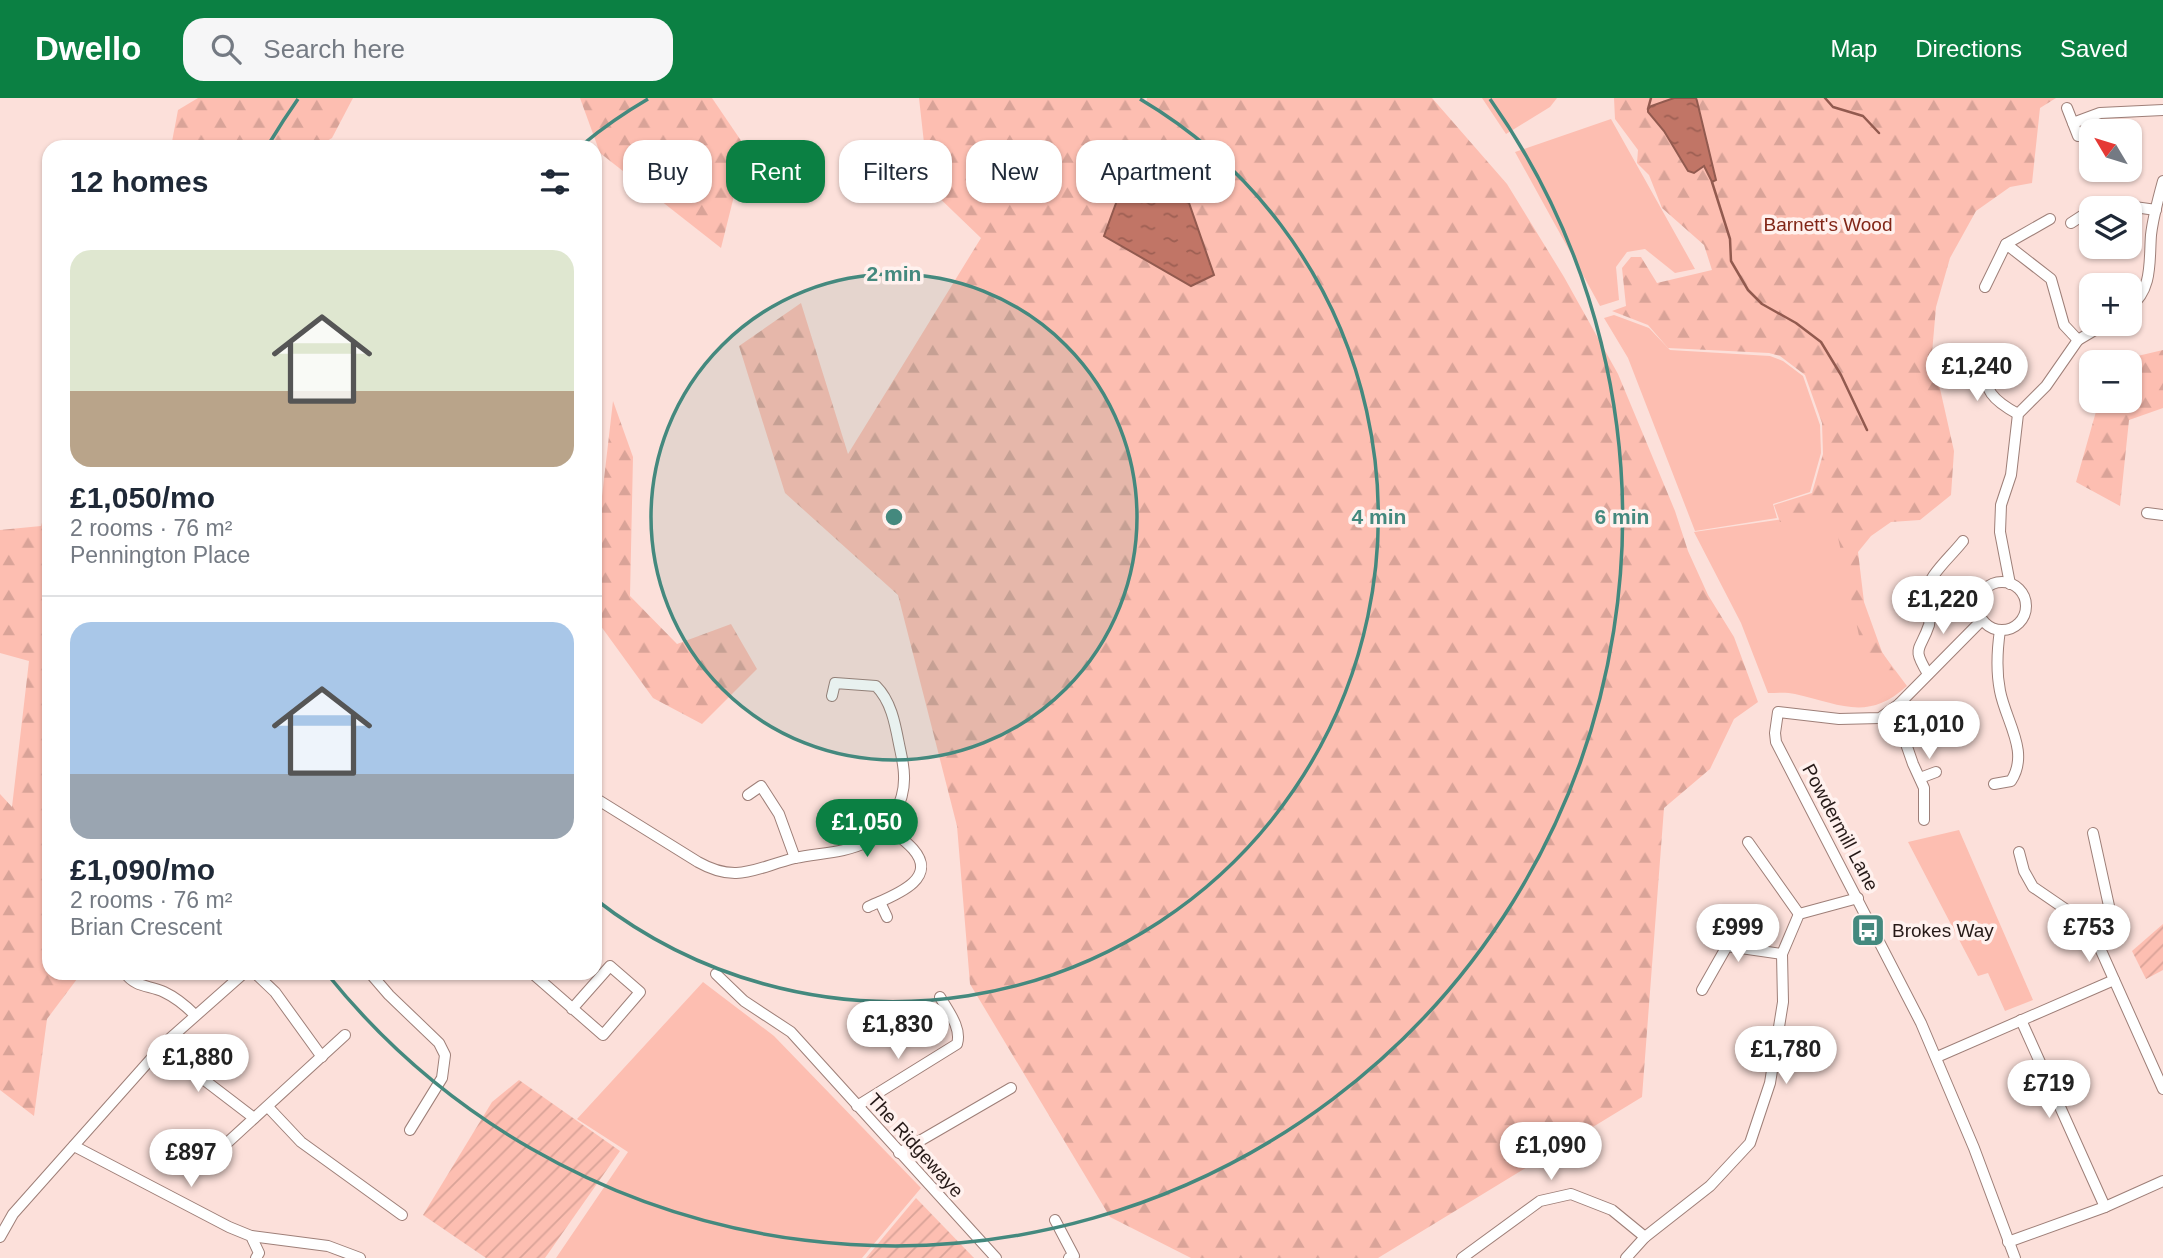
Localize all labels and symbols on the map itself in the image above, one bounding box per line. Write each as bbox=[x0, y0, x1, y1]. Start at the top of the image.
north arrow bbox=[2079, 119, 2142, 182]
park label: Barnett's Wood bbox=[1764, 214, 1892, 235]
text: 2 min bbox=[867, 262, 921, 285]
pin: £1,240 bbox=[1920, 344, 2034, 403]
centre of rings bbox=[882, 505, 906, 529]
text: 4 min bbox=[1352, 505, 1406, 528]
text: 6 min bbox=[1595, 505, 1649, 528]
pin: £1,220 bbox=[1886, 576, 2000, 636]
pin: £1,010 bbox=[1872, 702, 1986, 761]
street label: Powdermill Lane bbox=[1798, 760, 1883, 894]
pin: £1,050 bbox=[810, 800, 924, 859]
pin: £999 bbox=[1697, 904, 1779, 964]
pin: £753 bbox=[2048, 904, 2130, 964]
bus stop icon: Brokes Way bbox=[1849, 911, 1887, 949]
place label: Brokes Way bbox=[1892, 920, 1994, 941]
pin: £1,830 bbox=[841, 1002, 955, 1061]
pin: £1,780 bbox=[1729, 1026, 1843, 1086]
pin: £1,880 bbox=[141, 1034, 255, 1094]
pin: £719 bbox=[2008, 1060, 2090, 1120]
street label: The Ridgewaye bbox=[864, 1089, 968, 1201]
pin: £1,090 bbox=[1494, 1122, 1608, 1182]
pin: £897 bbox=[150, 1130, 232, 1189]

